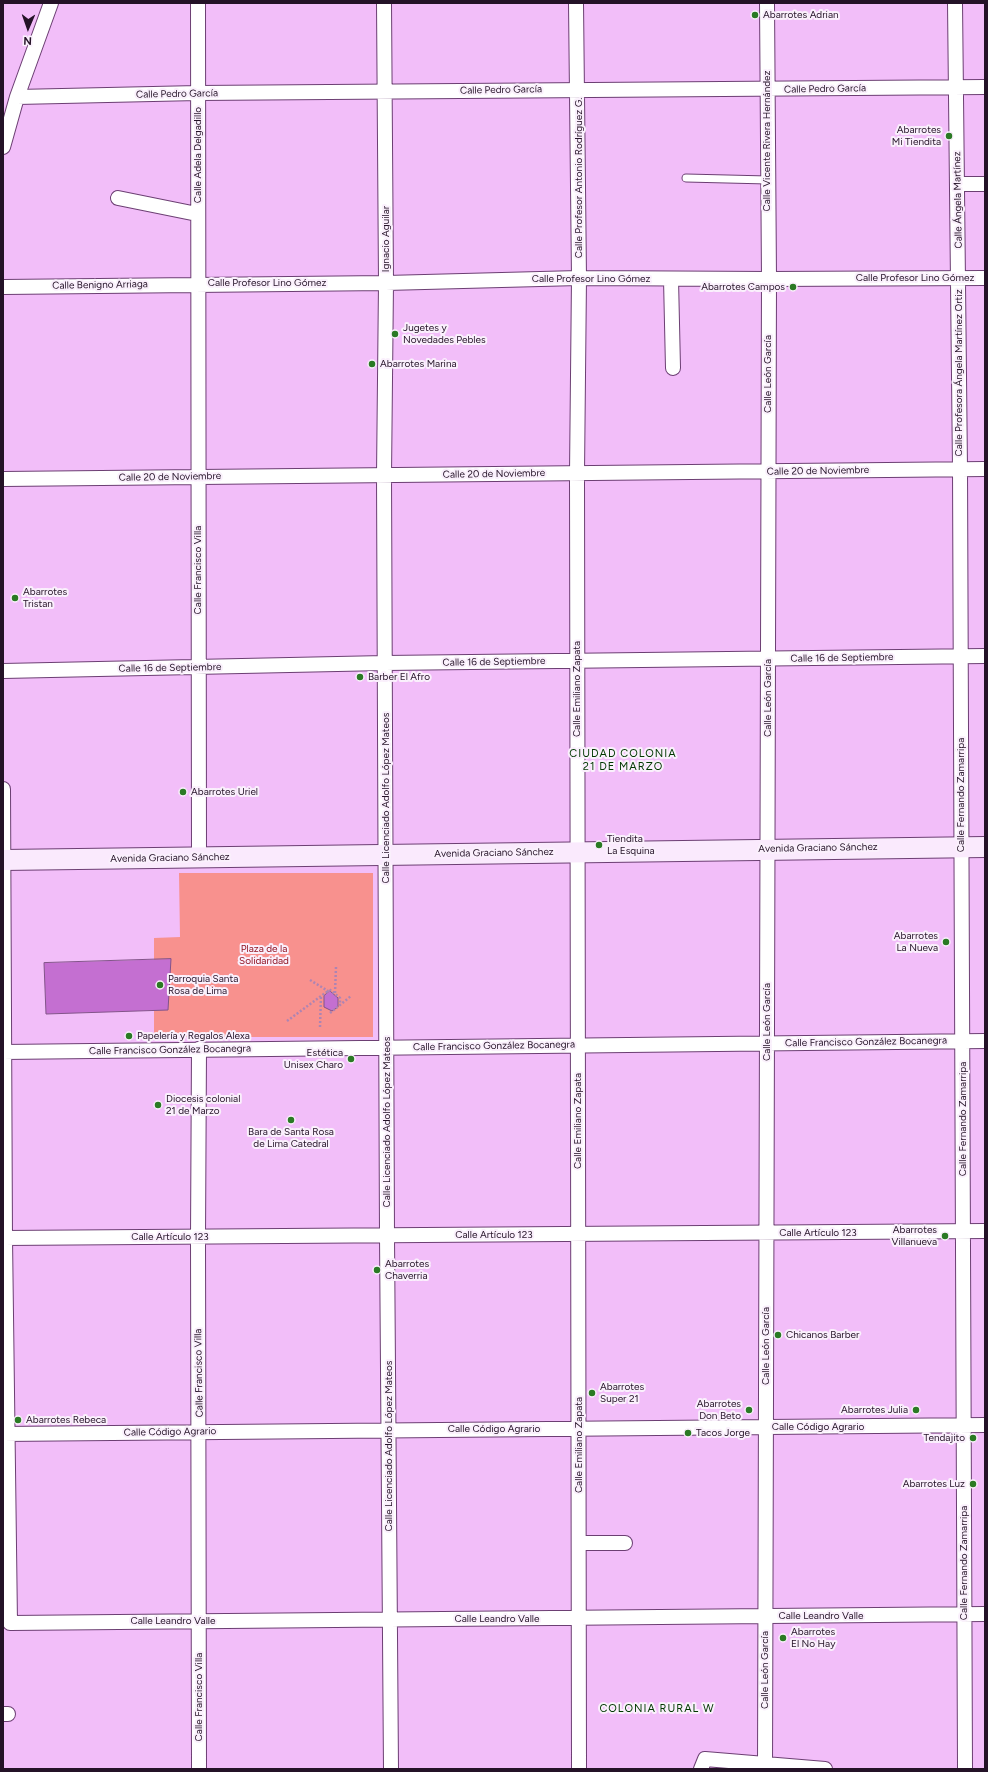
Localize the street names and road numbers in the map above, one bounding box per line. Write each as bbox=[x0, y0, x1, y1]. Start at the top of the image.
street label: Calle Vicente Rivera Hernández bbox=[761, 71, 773, 211]
street label: Calle Pedro García bbox=[784, 82, 866, 96]
street label: Calle Pedro García bbox=[460, 83, 542, 97]
street label: Calle Pedro García bbox=[136, 87, 218, 101]
street label: Calle Profesor Antonio Rodríguez G. bbox=[573, 98, 585, 258]
street label: Calle Adela Delgadillo bbox=[192, 107, 204, 203]
street label: Calle Ángela Martínez bbox=[951, 151, 965, 249]
street label: Ignacio Aguilar bbox=[380, 206, 392, 272]
street label: Calle Profesor Lino Gómez bbox=[856, 272, 974, 284]
street label: Calle Profesor Lino Gómez bbox=[532, 273, 650, 285]
street label: Calle Profesor Lino Gómez bbox=[208, 277, 326, 289]
street label: Calle Benigno Arriaga bbox=[52, 278, 148, 292]
street label: Calle Profesora Ángela Martínez Ortiz bbox=[953, 289, 965, 457]
street label: Calle León García bbox=[762, 335, 774, 413]
street label: Calle 20 de Noviembre bbox=[767, 464, 869, 478]
street label: Calle 20 de Noviembre bbox=[443, 467, 545, 481]
street label: Calle 20 de Noviembre bbox=[119, 470, 221, 484]
street label: Calle Francisco Villa bbox=[192, 526, 204, 614]
street label: Calle Emiliano Zapata bbox=[571, 641, 583, 737]
street label: Calle 16 de Septiembre bbox=[790, 651, 894, 665]
street label: Calle 16 de Septiembre bbox=[442, 655, 546, 669]
street label: Calle León García bbox=[762, 659, 774, 737]
street label: Calle 16 de Septiembre bbox=[118, 661, 222, 675]
street label: Calle Licenciado Adolfo López Mateos bbox=[380, 712, 392, 884]
street label: Calle Fernando Zamarripa bbox=[955, 738, 967, 852]
street label: Avenida Graciano Sánchez bbox=[758, 841, 878, 855]
street label: Avenida Graciano Sánchez bbox=[434, 846, 554, 860]
street label: Avenida Graciano Sánchez bbox=[110, 851, 230, 865]
street label: Calle León García bbox=[761, 983, 773, 1061]
street label: Calle Francisco González Bocanegra bbox=[785, 1035, 947, 1049]
street label: Calle Licenciado Adolfo López Mateos bbox=[381, 1036, 393, 1208]
street label: Calle Francisco González Bocanegra bbox=[413, 1039, 575, 1053]
street label: Calle Francisco González Bocanegra bbox=[89, 1043, 251, 1057]
street label: Calle Fernando Zamarripa bbox=[957, 1062, 969, 1176]
street label: Calle Emiliano Zapata bbox=[572, 1073, 584, 1169]
street label: Calle Artículo 123 bbox=[779, 1227, 857, 1239]
street label: Calle Artículo 123 bbox=[455, 1229, 533, 1241]
street label: Calle Artículo 123 bbox=[131, 1231, 209, 1243]
street label: Calle León García bbox=[760, 1307, 772, 1385]
street label: Calle Francisco Villa bbox=[192, 1328, 206, 1418]
street label: Calle Licenciado Adolfo López Mateos bbox=[383, 1360, 395, 1532]
street label: Calle Emiliano Zapata bbox=[573, 1397, 585, 1493]
street label: Calle Código Agrario bbox=[772, 1421, 864, 1433]
street label: Calle Código Agrario bbox=[448, 1423, 540, 1435]
street label: Calle Código Agrario bbox=[124, 1425, 216, 1439]
street label: Calle Fernando Zamarripa bbox=[958, 1506, 970, 1620]
street label: Calle Leandro Valle bbox=[779, 1610, 863, 1622]
street label: Calle Leandro Valle bbox=[455, 1613, 539, 1625]
street label: Calle Leandro Valle bbox=[131, 1615, 215, 1627]
street label: Calle León García bbox=[759, 1631, 771, 1709]
street label: Calle Francisco Villa bbox=[193, 1653, 205, 1741]

